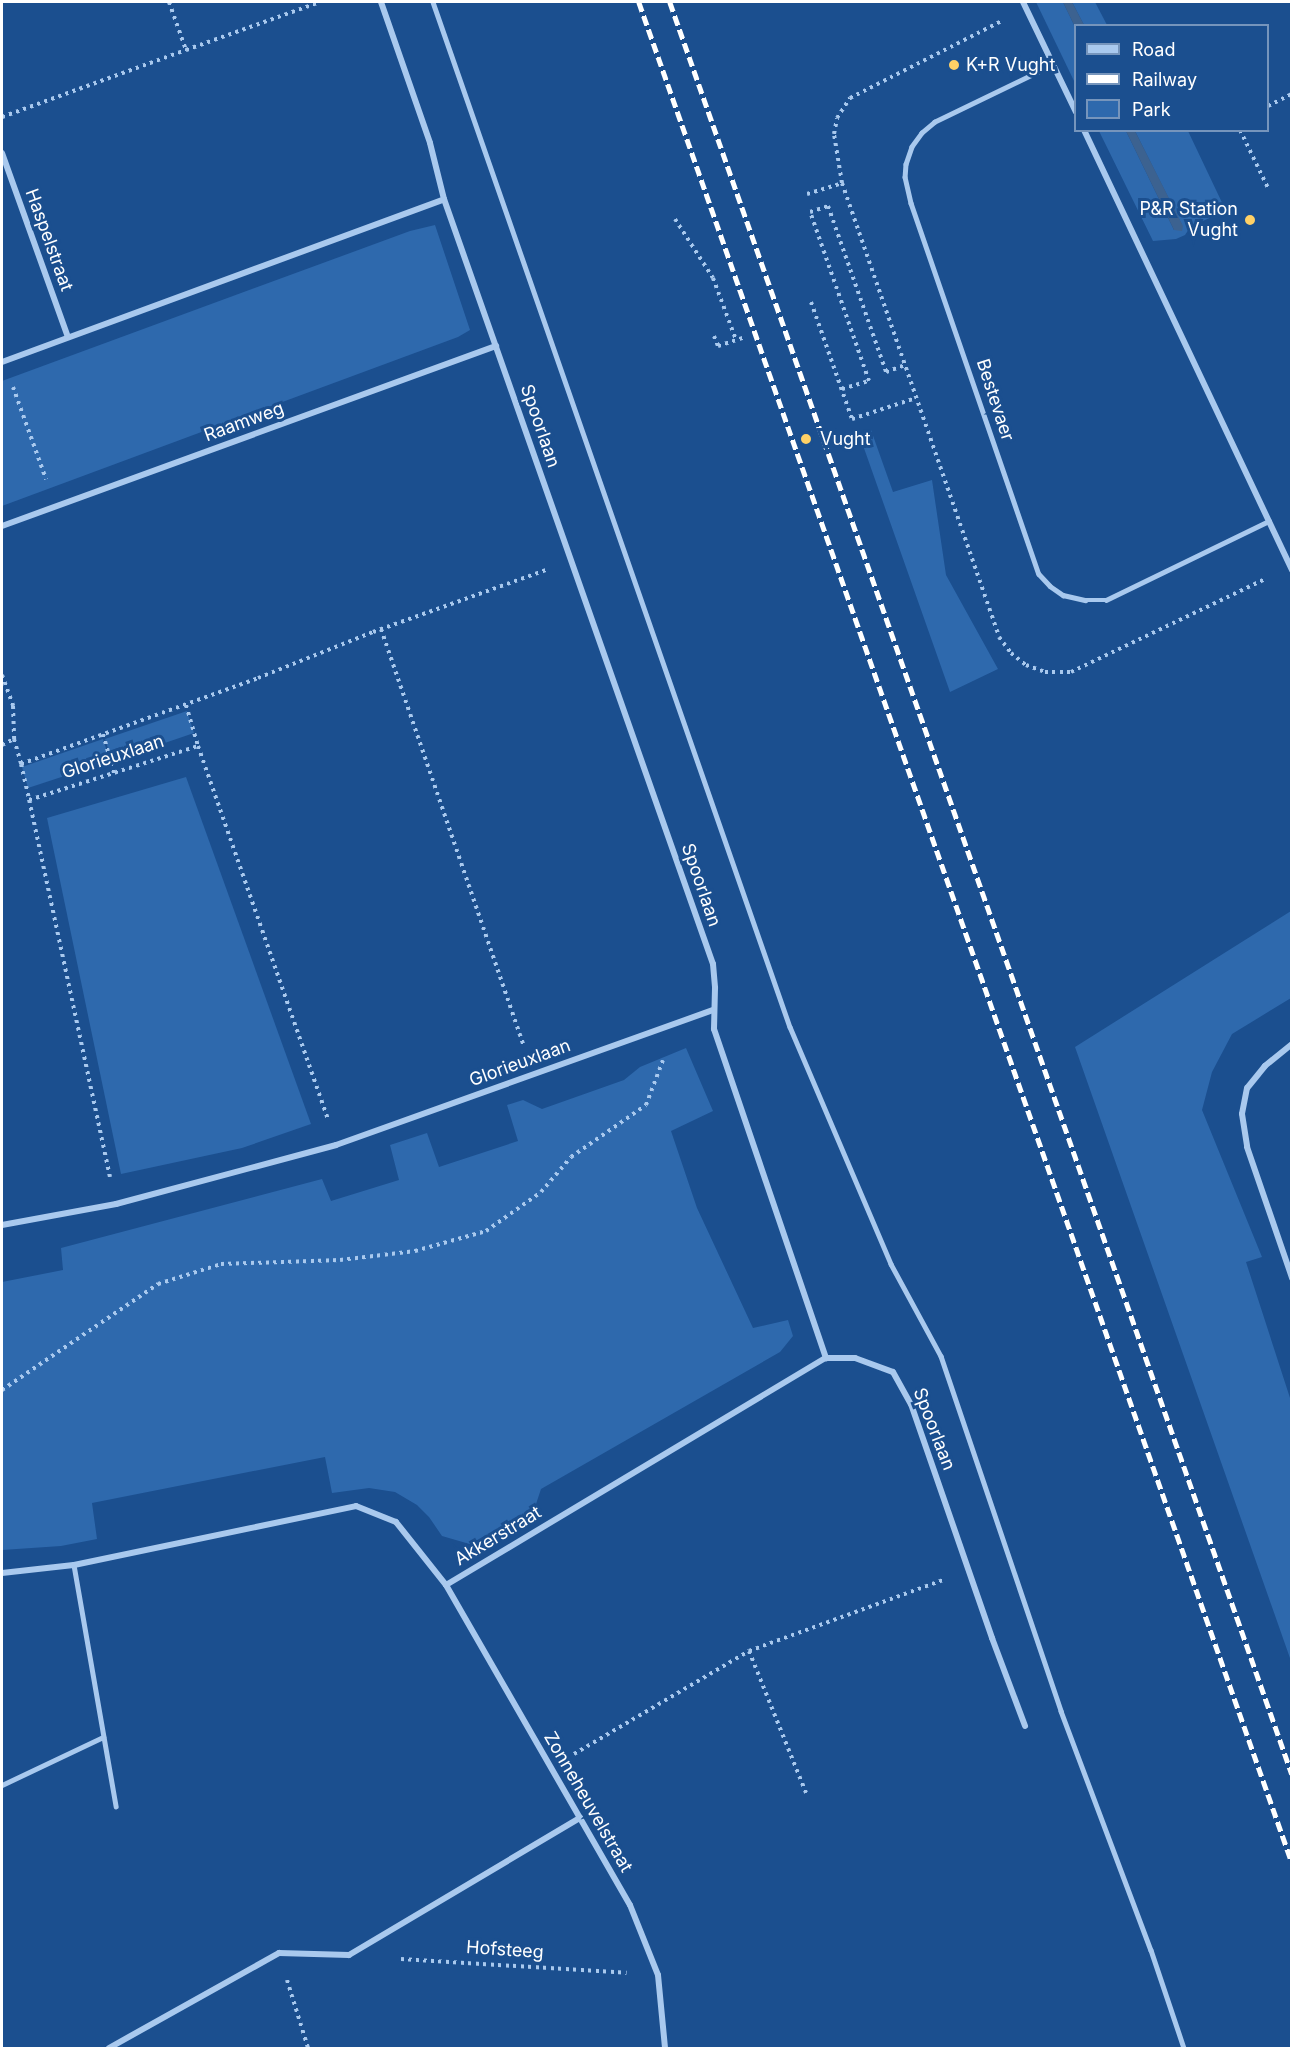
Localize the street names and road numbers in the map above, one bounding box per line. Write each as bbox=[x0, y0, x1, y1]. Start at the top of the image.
street label: Haspelstraat bbox=[21, 186, 77, 294]
street label: Bestevaer bbox=[972, 356, 1018, 444]
street label: Spoorlaan bbox=[516, 382, 564, 470]
street label: Raamweg bbox=[201, 398, 287, 446]
street label: Glorieuxlaan bbox=[59, 730, 167, 784]
street label: Spoorlaan bbox=[677, 841, 725, 929]
street label: Glorieuxlaan bbox=[466, 1035, 574, 1091]
street label: Spoorlaan bbox=[908, 1385, 960, 1473]
street label: Akkerstraat bbox=[451, 1502, 545, 1570]
street label: Zonneheuvelstraat bbox=[539, 1728, 637, 1876]
street label: Hofsteeg bbox=[466, 1937, 544, 1963]

